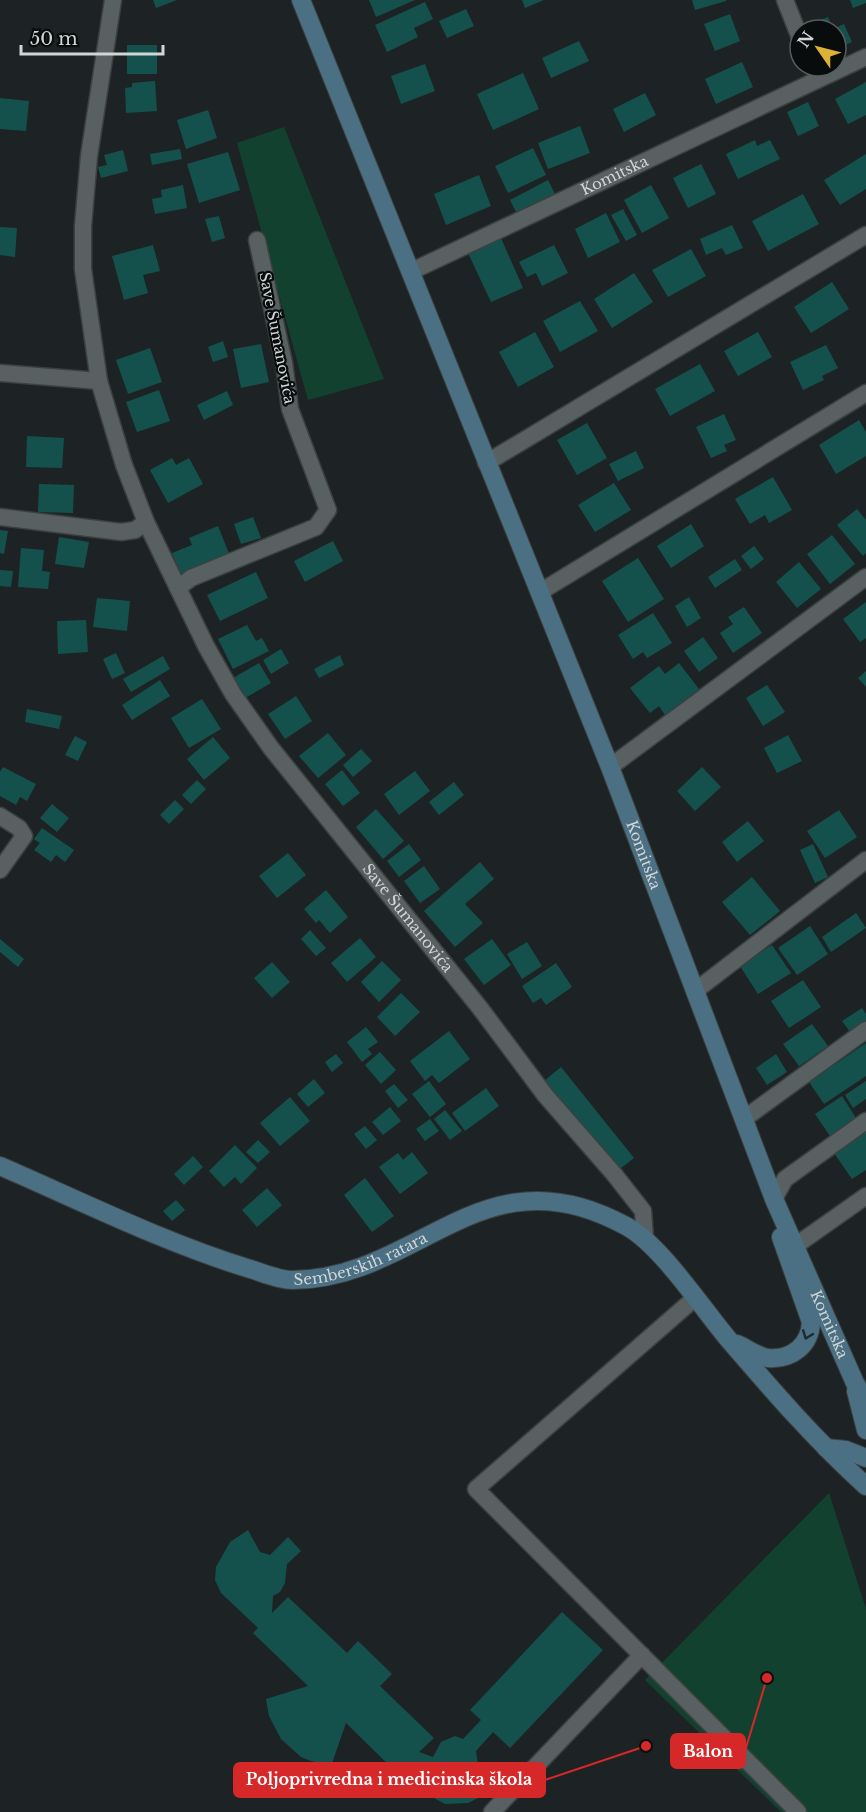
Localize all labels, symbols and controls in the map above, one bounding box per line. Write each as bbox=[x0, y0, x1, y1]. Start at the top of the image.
scale bar bbox=[21, 18, 164, 56]
north arrow bbox=[788, 18, 848, 78]
text: N bbox=[793, 27, 818, 51]
text: 50 m bbox=[30, 28, 78, 50]
street label: Komitska bbox=[578, 151, 652, 199]
street label: Save Šumanovića bbox=[255, 270, 300, 406]
street label: Komitska bbox=[622, 818, 666, 893]
street label: Save Šumanovića bbox=[359, 860, 458, 976]
street label: Semberskih ratara bbox=[293, 1227, 431, 1289]
street label: Komitska bbox=[806, 1287, 853, 1362]
one-way arrow bbox=[802, 1329, 815, 1339]
callout: Balon bbox=[671, 1734, 745, 1768]
text: Balon bbox=[683, 1741, 733, 1761]
callout: Poljoprivredna i medicinska škola bbox=[234, 1763, 545, 1797]
text: Poljoprivredna i medicinska škola bbox=[246, 1769, 532, 1789]

